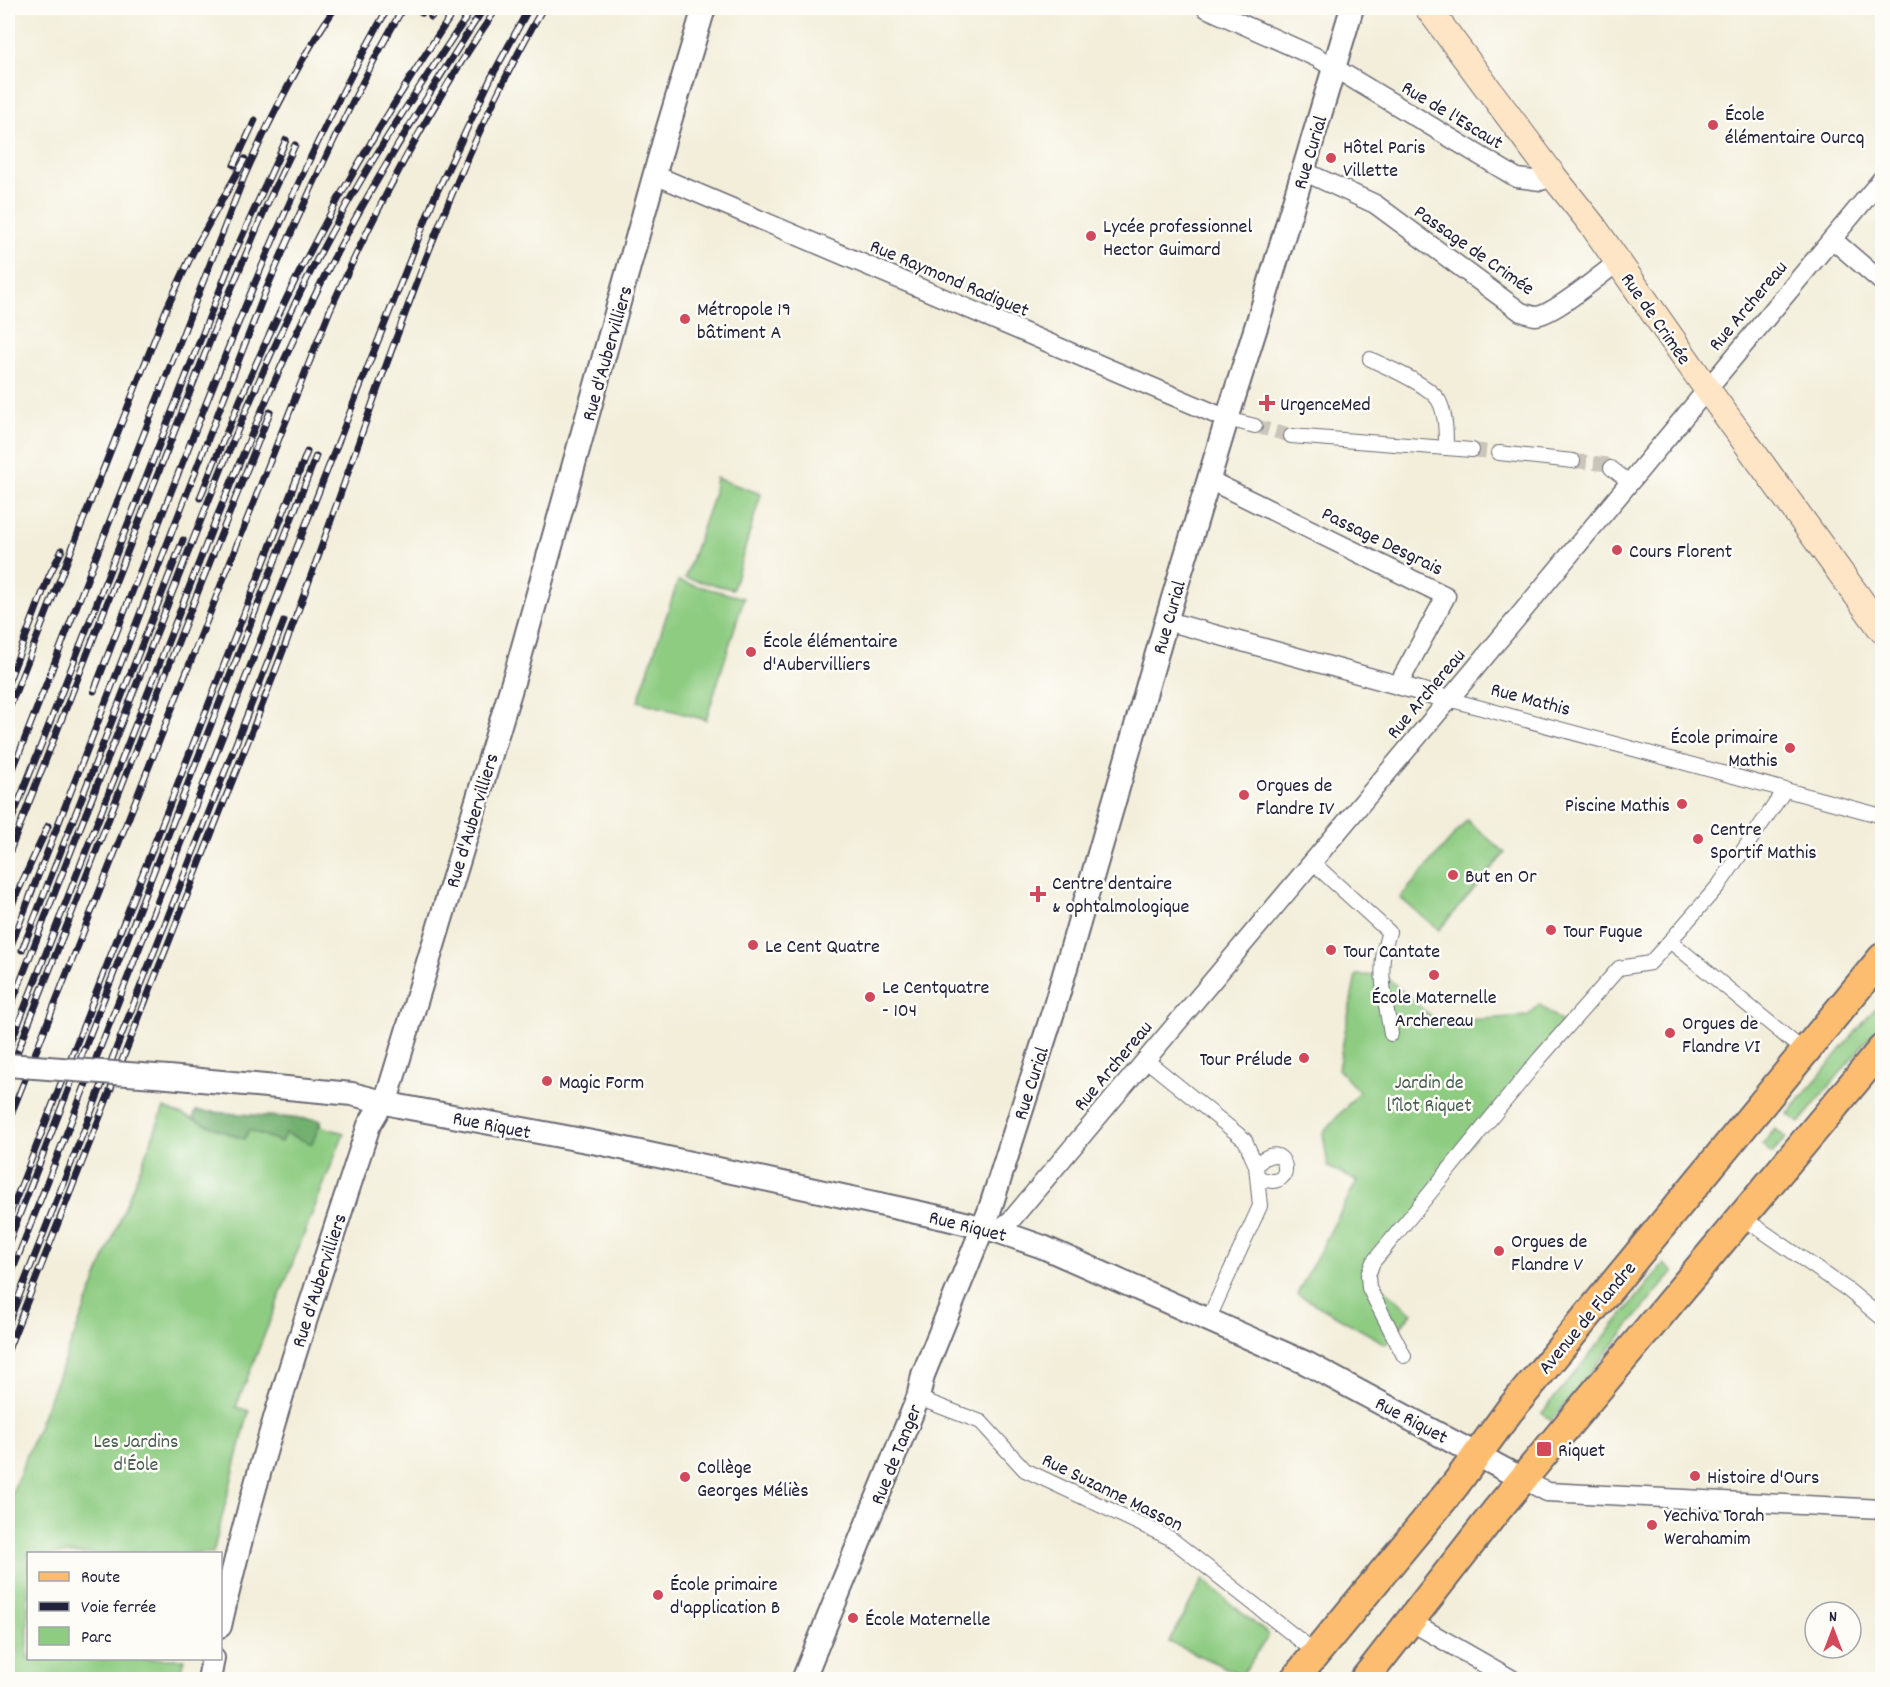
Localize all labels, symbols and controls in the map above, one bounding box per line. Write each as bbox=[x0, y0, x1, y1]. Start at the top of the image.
street label: Rue de l'Escaut bbox=[1395, 75, 1508, 158]
place label: École élémentaire Ourcq bbox=[1725, 102, 1864, 153]
street label: Rue Curial bbox=[1287, 112, 1336, 193]
marker: École élémentaire Ourcq bbox=[1706, 118, 1720, 132]
place label: Hôtel Paris Villette bbox=[1343, 135, 1426, 186]
marker: Hôtel Paris Villette bbox=[1324, 151, 1338, 165]
street label: Passage de Crimée bbox=[1407, 199, 1540, 304]
place label: Lycée professionnel Hector Guimard bbox=[1103, 214, 1252, 265]
marker: Lycée professionnel Hector Guimard bbox=[1084, 229, 1098, 243]
street label: Rue Raymond Radiguet bbox=[865, 234, 1033, 326]
street label: Rue Archereau bbox=[1703, 256, 1795, 358]
street label: Rue de Crimée bbox=[1612, 268, 1697, 372]
street label: Rue d'Aubervilliers bbox=[576, 283, 642, 425]
place label: Métropole 19 bâtiment A bbox=[697, 297, 791, 348]
marker: Métropole 19 bâtiment A bbox=[678, 312, 692, 326]
place label: UrgenceMed bbox=[1280, 392, 1371, 420]
marker: UrgenceMed bbox=[1258, 394, 1276, 412]
street label: Passage Desgrais bbox=[1316, 501, 1447, 584]
place label: Cours Florent bbox=[1629, 539, 1732, 567]
marker: Cours Florent bbox=[1610, 543, 1624, 557]
street label: Rue Curial bbox=[1147, 577, 1195, 658]
place label: École élémentaire d'Aubervilliers bbox=[763, 629, 898, 680]
street label: Rue Archereau bbox=[1381, 644, 1473, 746]
marker: École élémentaire d'Aubervilliers bbox=[744, 645, 758, 659]
street label: Rue Mathis bbox=[1487, 677, 1573, 725]
place label: École primaire Mathis bbox=[1671, 725, 1778, 776]
marker: École primaire Mathis bbox=[1783, 741, 1797, 755]
street label: Rue d'Aubervilliers bbox=[440, 750, 508, 892]
place label: Orgues de Flandre IV bbox=[1256, 773, 1335, 824]
marker: Orgues de Flandre IV bbox=[1237, 788, 1251, 802]
place label: Piscine Mathis bbox=[1565, 793, 1670, 821]
marker: Piscine Mathis bbox=[1675, 797, 1689, 811]
place label: Centre Sportif Mathis bbox=[1710, 817, 1817, 868]
marker: Centre Sportif Mathis bbox=[1691, 832, 1705, 846]
place label: But en Or bbox=[1465, 864, 1537, 892]
marker: But en Or bbox=[1446, 868, 1460, 882]
place label: Centre dentaire & ophtalmologique bbox=[1052, 871, 1189, 922]
marker: Centre dentaire & ophtalmologique bbox=[1029, 885, 1047, 903]
place label: Tour Fugue bbox=[1563, 919, 1643, 947]
marker: Tour Fugue bbox=[1544, 923, 1558, 937]
place label: Le Cent Quatre bbox=[765, 934, 880, 962]
marker: Le Cent Quatre bbox=[746, 938, 760, 952]
place label: Tour Cantate bbox=[1343, 939, 1440, 967]
marker: Tour Cantate bbox=[1324, 943, 1338, 957]
marker: École Maternelle Archereau bbox=[1427, 968, 1441, 982]
place label: Le Centquatre - 104 bbox=[882, 975, 990, 1026]
place label: École Maternelle Archereau bbox=[1371, 985, 1497, 1036]
marker: Le Centquatre - 104 bbox=[863, 990, 877, 1004]
place label: Orgues de Flandre VI bbox=[1682, 1011, 1760, 1062]
street label: Rue Archereau bbox=[1068, 1016, 1160, 1118]
marker: Orgues de Flandre VI bbox=[1663, 1026, 1677, 1040]
street label: Rue Curial bbox=[1008, 1043, 1058, 1124]
place label: Tour Prélude bbox=[1200, 1047, 1292, 1075]
marker: Tour Prélude bbox=[1297, 1051, 1311, 1065]
place label: Magic Form bbox=[559, 1070, 644, 1098]
park label: Jardin de l'îlot Riquet bbox=[1386, 1070, 1472, 1121]
marker: Magic Form bbox=[540, 1074, 554, 1088]
street label: Rue Riquet bbox=[450, 1106, 533, 1148]
street label: Rue Riquet bbox=[926, 1205, 1009, 1251]
street label: Rue d'Aubervilliers bbox=[286, 1210, 356, 1352]
place label: Orgues de Flandre V bbox=[1511, 1229, 1587, 1280]
marker: Orgues de Flandre V bbox=[1492, 1244, 1506, 1258]
street label: Avenue de Flandre bbox=[1533, 1256, 1644, 1382]
street label: Rue Riquet bbox=[1369, 1391, 1452, 1453]
street label: Rue de Tanger bbox=[865, 1400, 931, 1510]
park label: Les Jardins d'Éole bbox=[94, 1429, 178, 1480]
place label: Riquet bbox=[1558, 1438, 1605, 1466]
marker: Riquet bbox=[1535, 1440, 1553, 1458]
street label: Rue Suzanne Masson bbox=[1036, 1447, 1187, 1540]
place label: Collège Georges Méliès bbox=[697, 1455, 809, 1506]
place label: Histoire d'Ours bbox=[1707, 1465, 1819, 1493]
marker: Histoire d'Ours bbox=[1688, 1469, 1702, 1483]
marker: Collège Georges Méliès bbox=[678, 1470, 692, 1484]
place label: Yechiva Torah Werahamim bbox=[1664, 1503, 1764, 1554]
marker: Yechiva Torah Werahamim bbox=[1645, 1518, 1659, 1532]
legend bbox=[27, 1552, 222, 1660]
text: Route bbox=[81, 1566, 120, 1591]
place label: École primaire d'application B bbox=[670, 1572, 780, 1623]
marker: École primaire d'application B bbox=[651, 1588, 665, 1602]
text: Voie ferrée bbox=[81, 1596, 156, 1621]
north arrow bbox=[1803, 1600, 1863, 1660]
text: N bbox=[1829, 1606, 1837, 1629]
place label: École Maternelle bbox=[865, 1607, 990, 1635]
marker: École Maternelle bbox=[846, 1611, 860, 1625]
text: Parc bbox=[81, 1626, 112, 1651]

